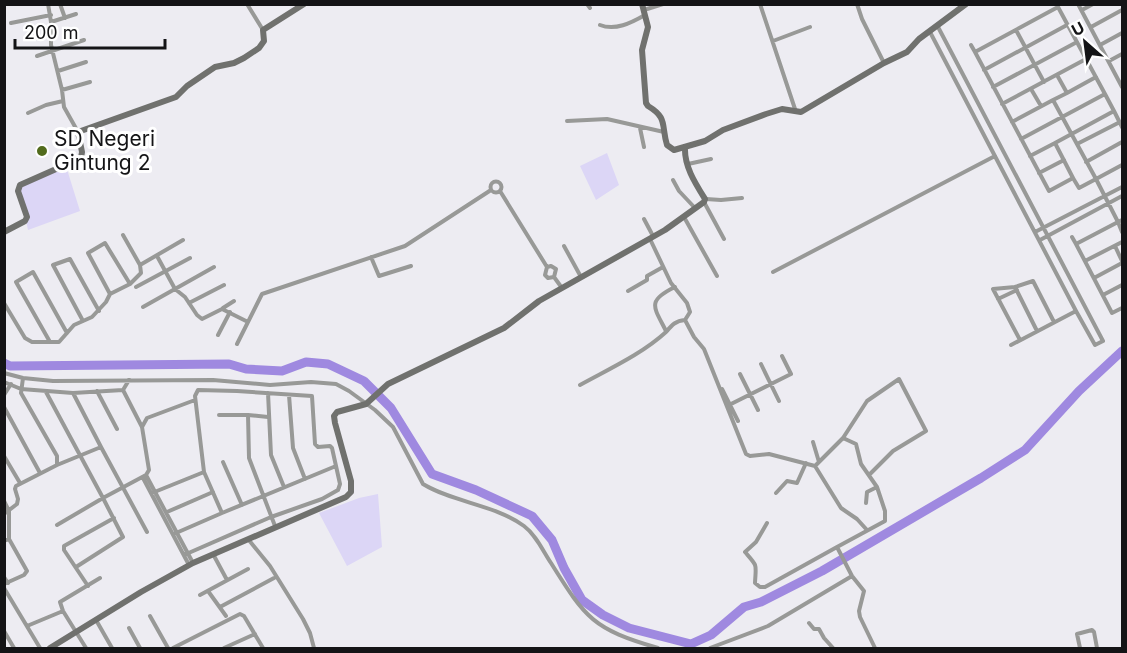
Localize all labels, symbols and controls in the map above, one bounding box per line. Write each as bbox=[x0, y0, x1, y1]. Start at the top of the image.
scale bar bbox=[15, 12, 165, 50]
north arrow bbox=[1055, 12, 1115, 72]
text: U bbox=[1068, 17, 1088, 40]
text: 200 m bbox=[24, 22, 79, 43]
place label: SD Negeri Gintung 2 bbox=[54, 126, 155, 175]
marker: SD Negeri Gintung 2 bbox=[35, 144, 49, 158]

